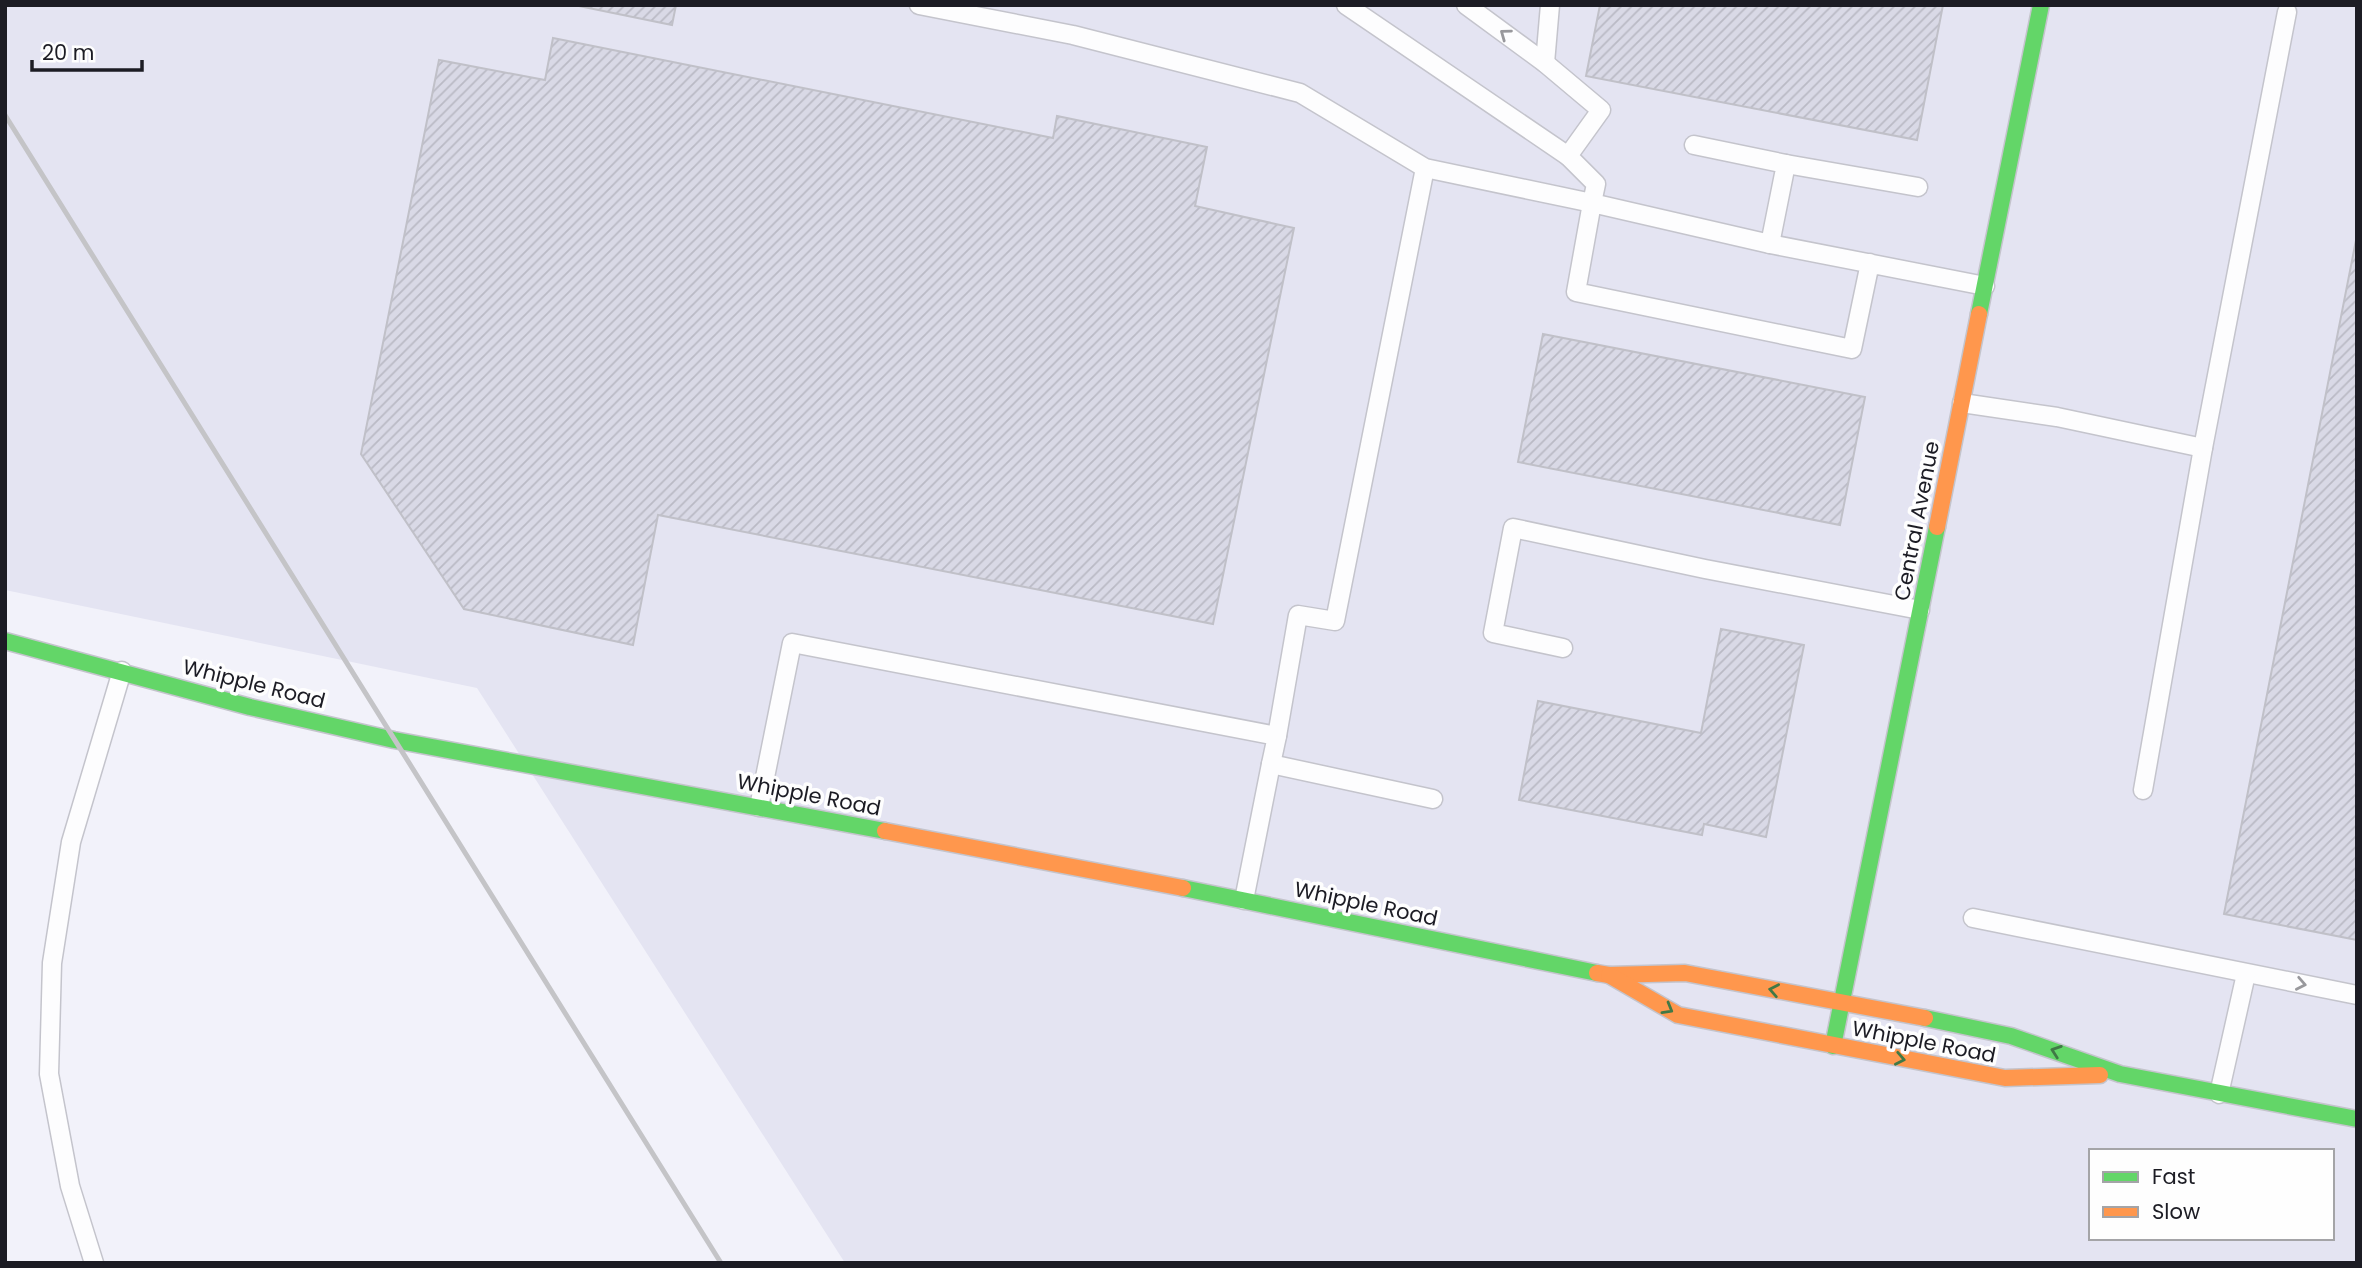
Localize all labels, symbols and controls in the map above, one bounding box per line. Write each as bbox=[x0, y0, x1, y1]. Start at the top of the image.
scale bar bbox=[32, 28, 142, 72]
one-way arrow bbox=[1501, 30, 1513, 42]
text: 20 m bbox=[42, 38, 95, 67]
street label: Central Avenue bbox=[1887, 439, 1946, 603]
street label: Whipple Road bbox=[180, 652, 328, 715]
street label: Whipple Road bbox=[735, 766, 883, 823]
street label: Whipple Road bbox=[1292, 874, 1440, 933]
one-way arrow bbox=[2295, 976, 2307, 991]
one-way arrow bbox=[1768, 984, 1780, 999]
one-way arrow bbox=[1660, 1001, 1673, 1014]
street label: Whipple Road bbox=[1850, 1013, 1998, 1070]
one-way arrow bbox=[2050, 1045, 2062, 1059]
one-way arrow bbox=[1894, 1050, 1906, 1065]
legend bbox=[2089, 1149, 2334, 1240]
text: Fast bbox=[2152, 1162, 2195, 1191]
text: Slow bbox=[2152, 1197, 2200, 1226]

